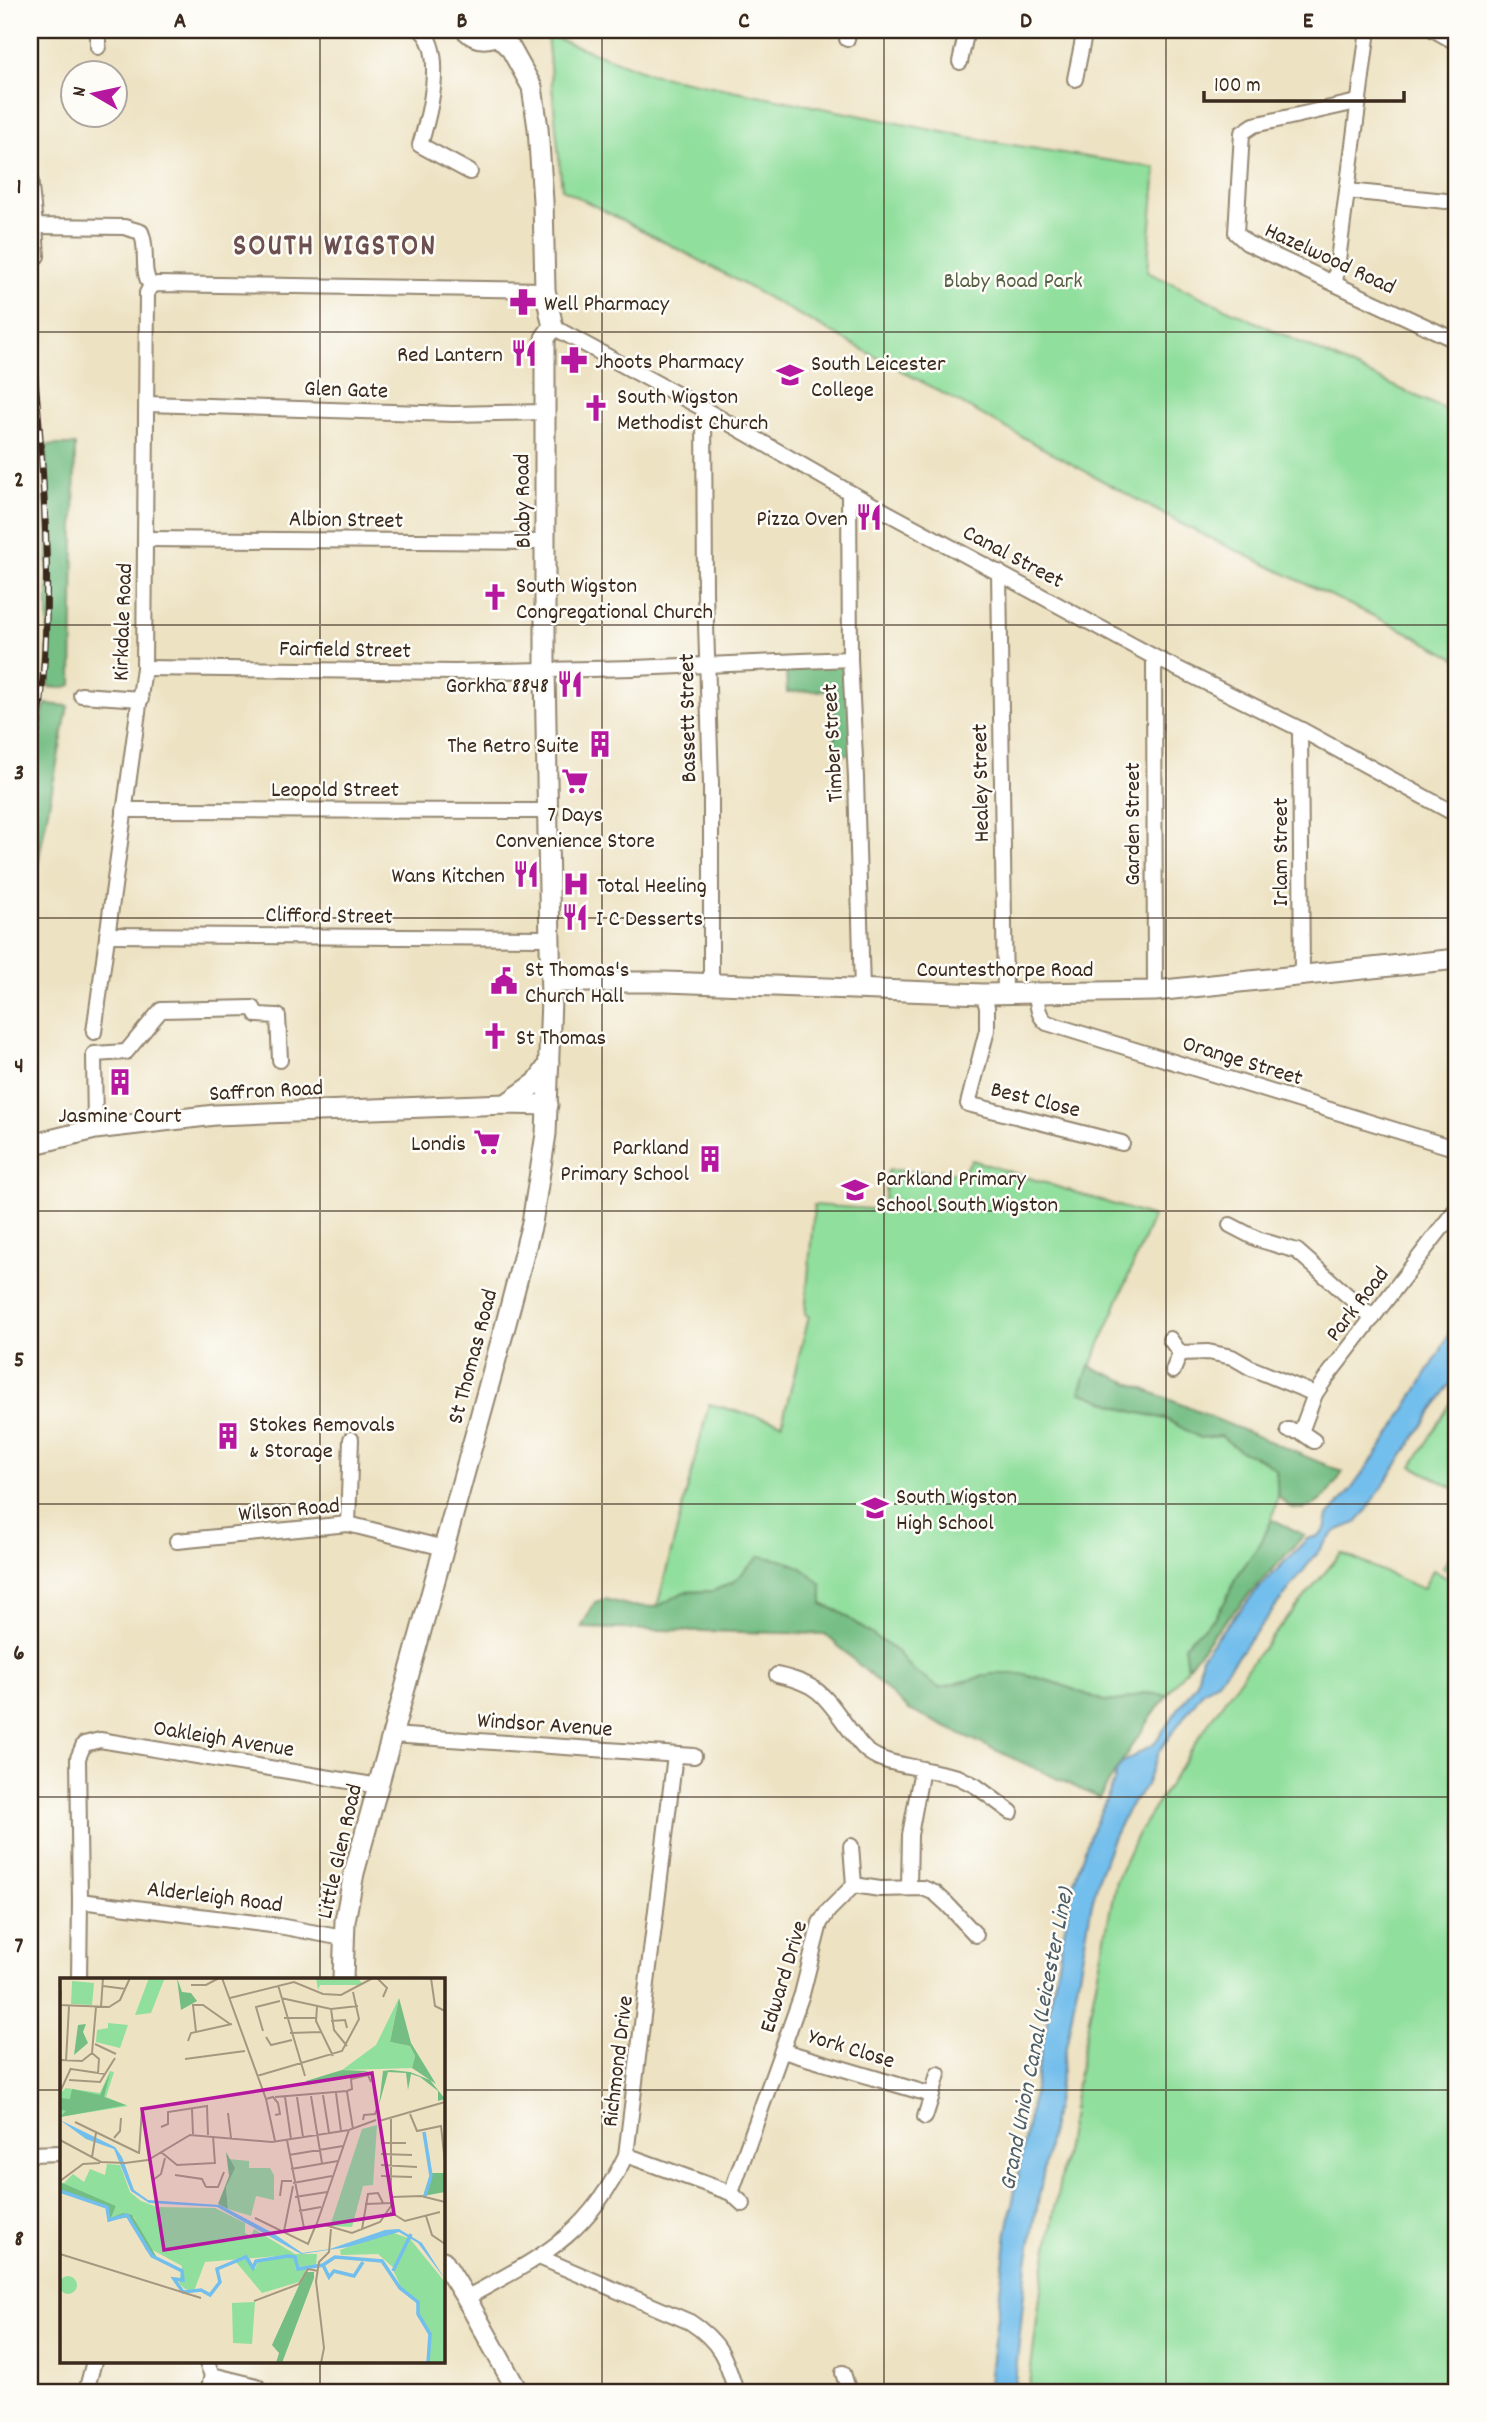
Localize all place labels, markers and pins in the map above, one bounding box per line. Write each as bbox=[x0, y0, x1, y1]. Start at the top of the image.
pharmacy icon: Well Pharmacy bbox=[508, 287, 538, 317]
place label: Well Pharmacy bbox=[544, 289, 670, 322]
restaurant icon: Red Lantern bbox=[509, 338, 539, 368]
place label: Red Lantern bbox=[397, 340, 503, 373]
pharmacy icon: Jhoots Pharmacy bbox=[559, 345, 589, 375]
place label: Jhoots Pharmacy bbox=[595, 347, 744, 380]
place label: South Leicester College bbox=[811, 349, 946, 408]
school or university icon: South Leicester College bbox=[775, 360, 805, 390]
place label: South Wigston Methodist Church bbox=[617, 382, 768, 441]
church icon: South Wigston Methodist Church bbox=[581, 393, 611, 423]
restaurant icon: Pizza Oven bbox=[854, 502, 884, 532]
place label: Pizza Oven bbox=[756, 504, 848, 537]
place label: South Wigston Congregational Church bbox=[516, 571, 713, 630]
church icon: South Wigston Congregational Church bbox=[480, 582, 510, 612]
restaurant icon: Gorkha 8848 bbox=[555, 669, 585, 699]
place label: Gorkha 8848 bbox=[445, 671, 549, 704]
building icon: The Retro Suite bbox=[585, 729, 615, 759]
place label: The Retro Suite bbox=[447, 731, 579, 764]
supermarket icon: 7 Days Convenience Store bbox=[560, 766, 590, 796]
place label: 7 Days Convenience Store bbox=[495, 800, 655, 859]
restaurant icon: Wans Kitchen bbox=[511, 859, 541, 889]
place label: Wans Kitchen bbox=[392, 861, 505, 894]
hospital icon: Total Heeling bbox=[561, 869, 591, 899]
place label: Total Heeling bbox=[597, 871, 707, 904]
restaurant icon: I C Desserts bbox=[560, 902, 590, 932]
place label: I C Desserts bbox=[596, 904, 703, 937]
place label: St Thomas's Church Hall bbox=[525, 955, 629, 1014]
public building icon: St Thomas's Church Hall bbox=[489, 966, 519, 996]
church icon: St Thomas bbox=[480, 1021, 510, 1051]
place label: St Thomas bbox=[516, 1023, 606, 1056]
building icon: Jasmine Court bbox=[105, 1067, 135, 1097]
place label: Jasmine Court bbox=[58, 1101, 182, 1134]
supermarket icon: Londis bbox=[472, 1127, 502, 1157]
place label: Londis bbox=[411, 1129, 466, 1162]
place label: Parkland Primary School bbox=[560, 1133, 690, 1192]
building icon: Parkland Primary School bbox=[695, 1144, 725, 1174]
place label: Parkland Primary School South Wigston bbox=[876, 1164, 1058, 1223]
school or university icon: Parkland Primary School South Wigston bbox=[840, 1175, 870, 1205]
place label: Stokes Removals & Storage bbox=[249, 1410, 395, 1469]
building icon: Stokes Removals & Storage bbox=[213, 1421, 243, 1451]
place label: South Wigston High School bbox=[896, 1482, 1017, 1541]
school or university icon: South Wigston High School bbox=[860, 1493, 890, 1523]

